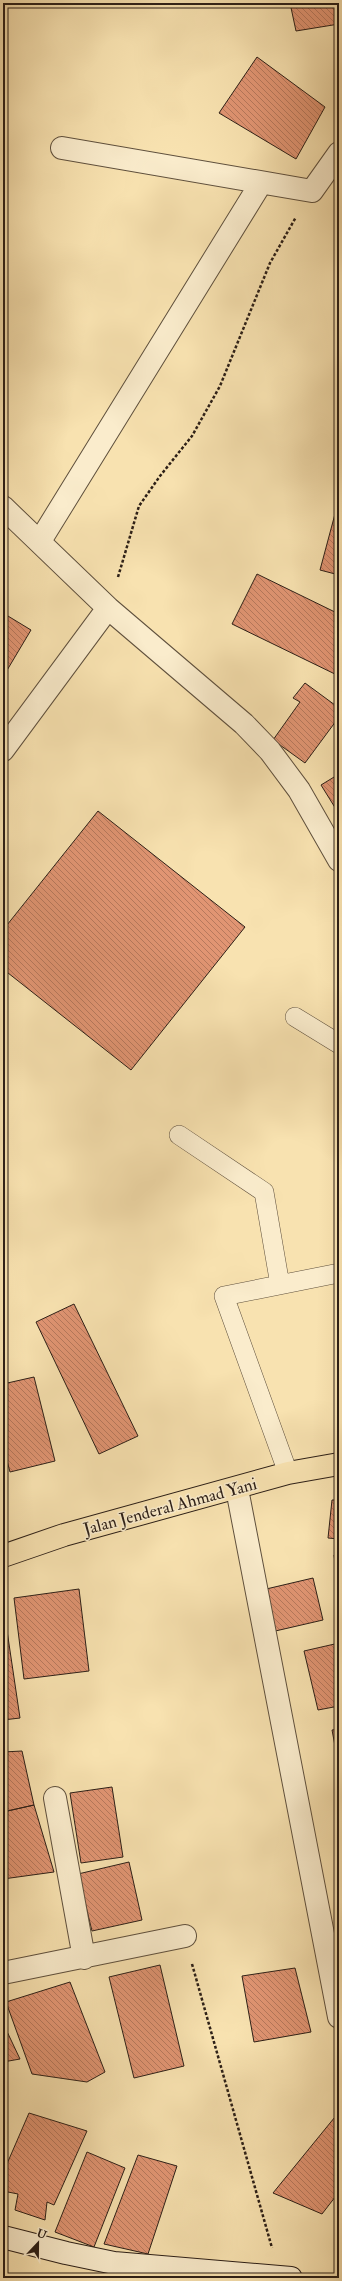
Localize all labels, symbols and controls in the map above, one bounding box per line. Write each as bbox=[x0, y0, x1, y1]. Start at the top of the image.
street label: Jalan Jenderal Ahmad Yani bbox=[80, 1473, 260, 1541]
north arrow bbox=[18, 2223, 58, 2263]
text: U bbox=[35, 2226, 49, 2242]

